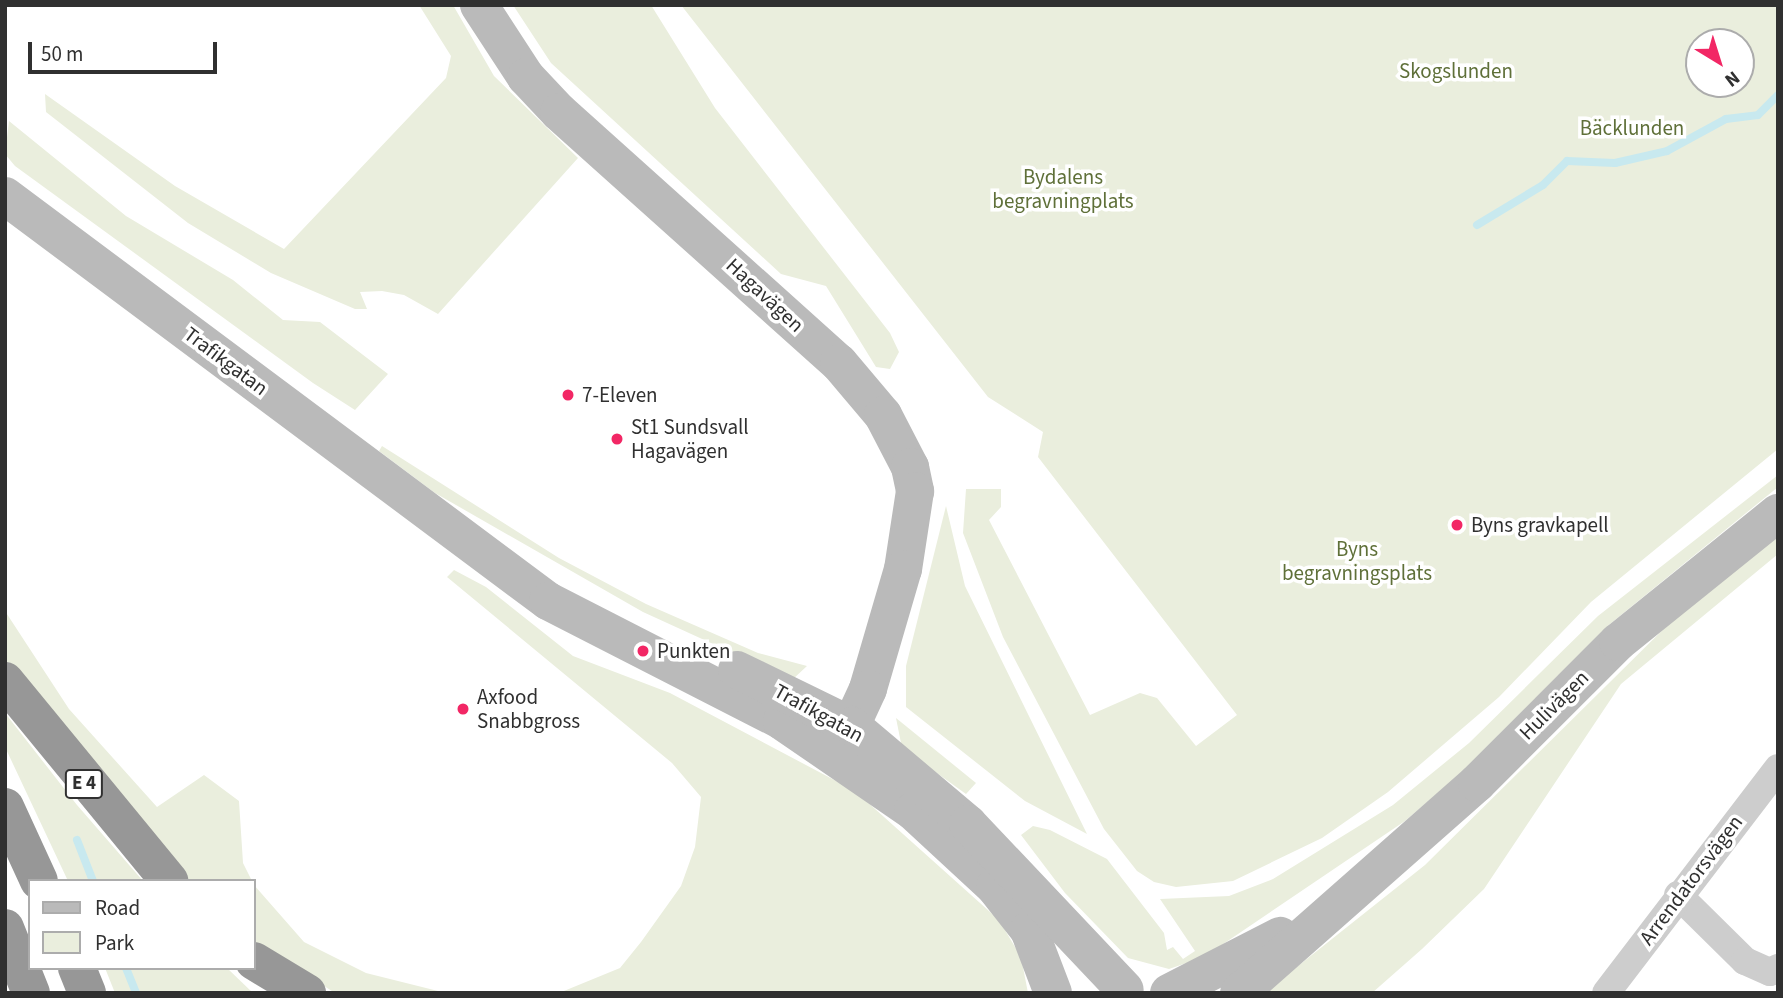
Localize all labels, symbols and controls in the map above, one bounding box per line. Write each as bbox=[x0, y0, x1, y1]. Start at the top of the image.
scale bar bbox=[32, 28, 220, 72]
north arrow bbox=[1685, 28, 1755, 98]
text: 50 m bbox=[41, 39, 83, 69]
park label: Skogslunden bbox=[1399, 58, 1513, 84]
text: N bbox=[1719, 64, 1745, 93]
park label: Bäcklunden bbox=[1580, 115, 1684, 141]
park label: Bydalens begravningplats bbox=[992, 164, 1134, 214]
street label: Hagavägen bbox=[721, 253, 809, 337]
street label: Trafikgatan bbox=[179, 321, 273, 401]
place label: 7-Eleven bbox=[582, 382, 658, 408]
marker: 7-Eleven bbox=[560, 387, 576, 403]
place label: St1 Sundsvall Hagavägen bbox=[631, 414, 749, 464]
marker: St1 Sundsvall Hagavägen bbox=[609, 431, 625, 447]
place label: Byns gravkapell bbox=[1471, 512, 1609, 538]
marker: Byns gravkapell bbox=[1449, 517, 1465, 533]
park label: Byns begravningsplats bbox=[1282, 536, 1432, 586]
place label: Punkten bbox=[657, 638, 730, 664]
marker: Punkten bbox=[635, 643, 651, 659]
street label: Hulivägen bbox=[1514, 665, 1594, 745]
street label: Trafikgatan bbox=[770, 678, 868, 748]
place label: Axfood Snabbgross bbox=[477, 684, 580, 734]
marker: Axfood Snabbgross bbox=[455, 701, 471, 717]
road number: E 4 bbox=[65, 768, 103, 800]
street label: Arrendatorsvägen bbox=[1634, 810, 1748, 950]
legend bbox=[28, 879, 256, 970]
text: Road bbox=[95, 893, 140, 923]
text: Park bbox=[95, 928, 134, 958]

